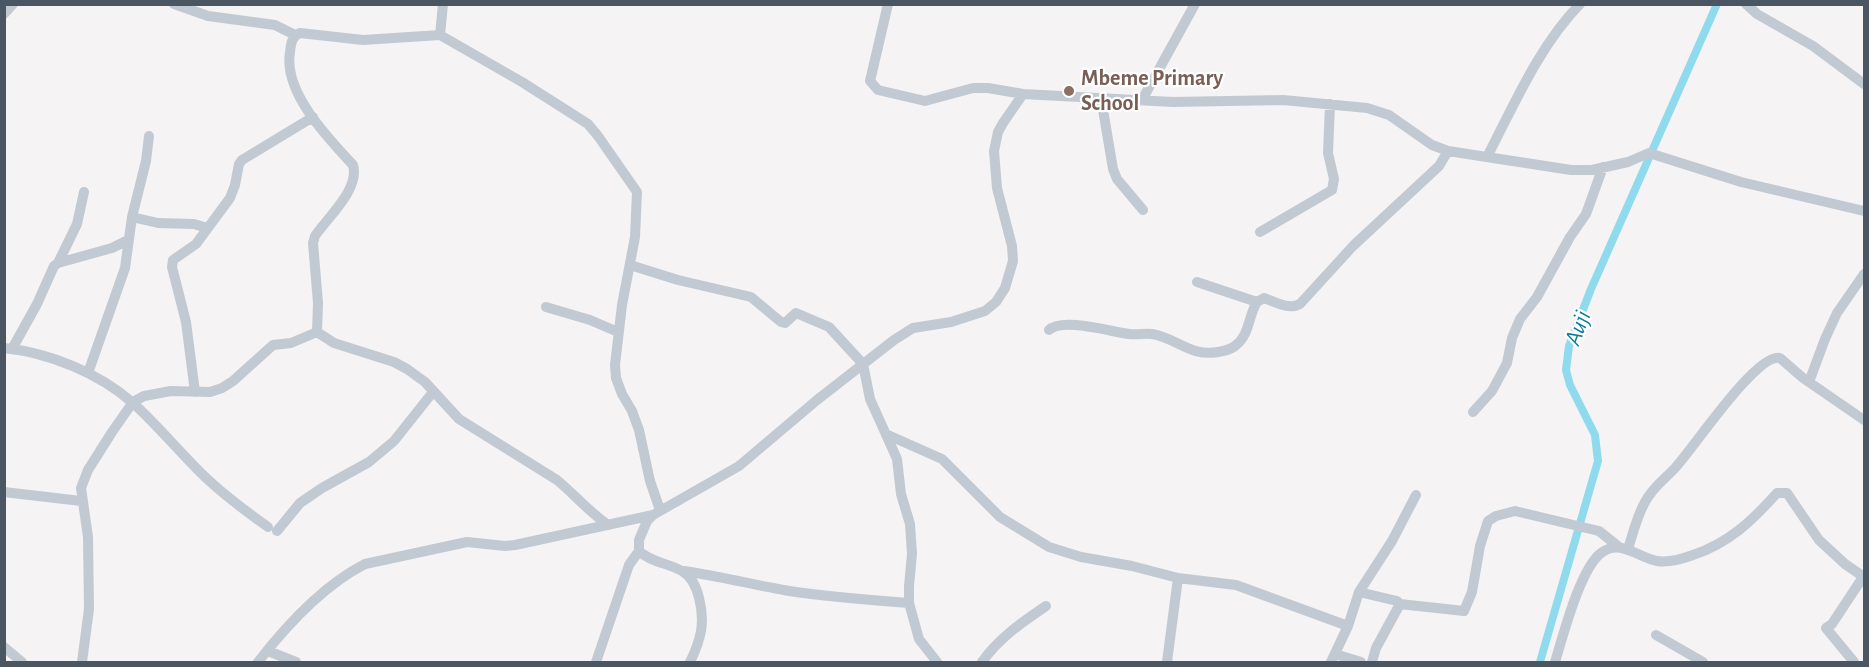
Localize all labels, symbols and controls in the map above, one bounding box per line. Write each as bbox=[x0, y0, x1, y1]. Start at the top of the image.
place label: Mbeme Primary School bbox=[1081, 65, 1223, 116]
marker: Mbeme Primary School bbox=[1062, 84, 1076, 98]
water label: Auji bbox=[1558, 307, 1598, 349]

